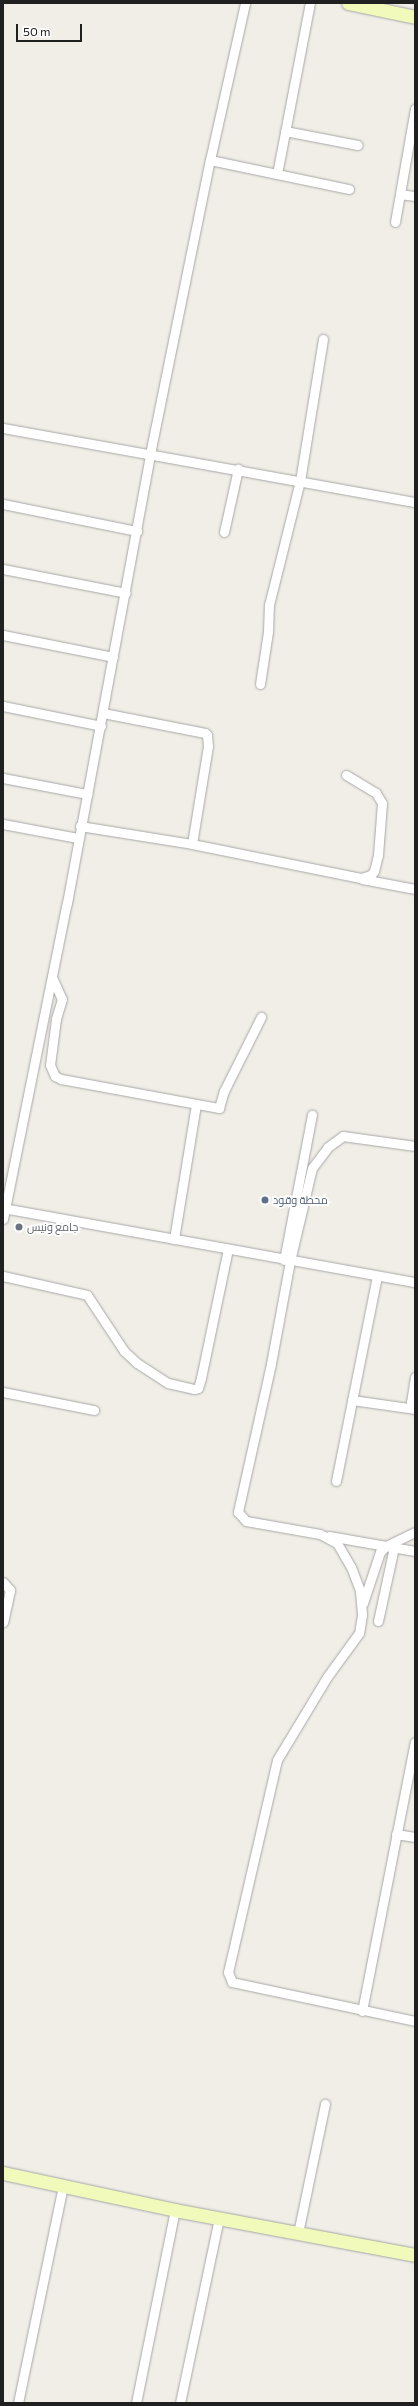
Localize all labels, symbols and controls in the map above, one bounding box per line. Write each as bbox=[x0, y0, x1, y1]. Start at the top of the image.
scale bar bbox=[18, 16, 84, 42]
text: 50 m bbox=[23, 24, 51, 38]
place label: محطة وقود bbox=[273, 1193, 328, 1207]
marker: محطة وقود bbox=[260, 1195, 270, 1205]
place label: جامع ونيس bbox=[27, 1220, 78, 1234]
marker: جامع ونيس bbox=[14, 1222, 24, 1232]

